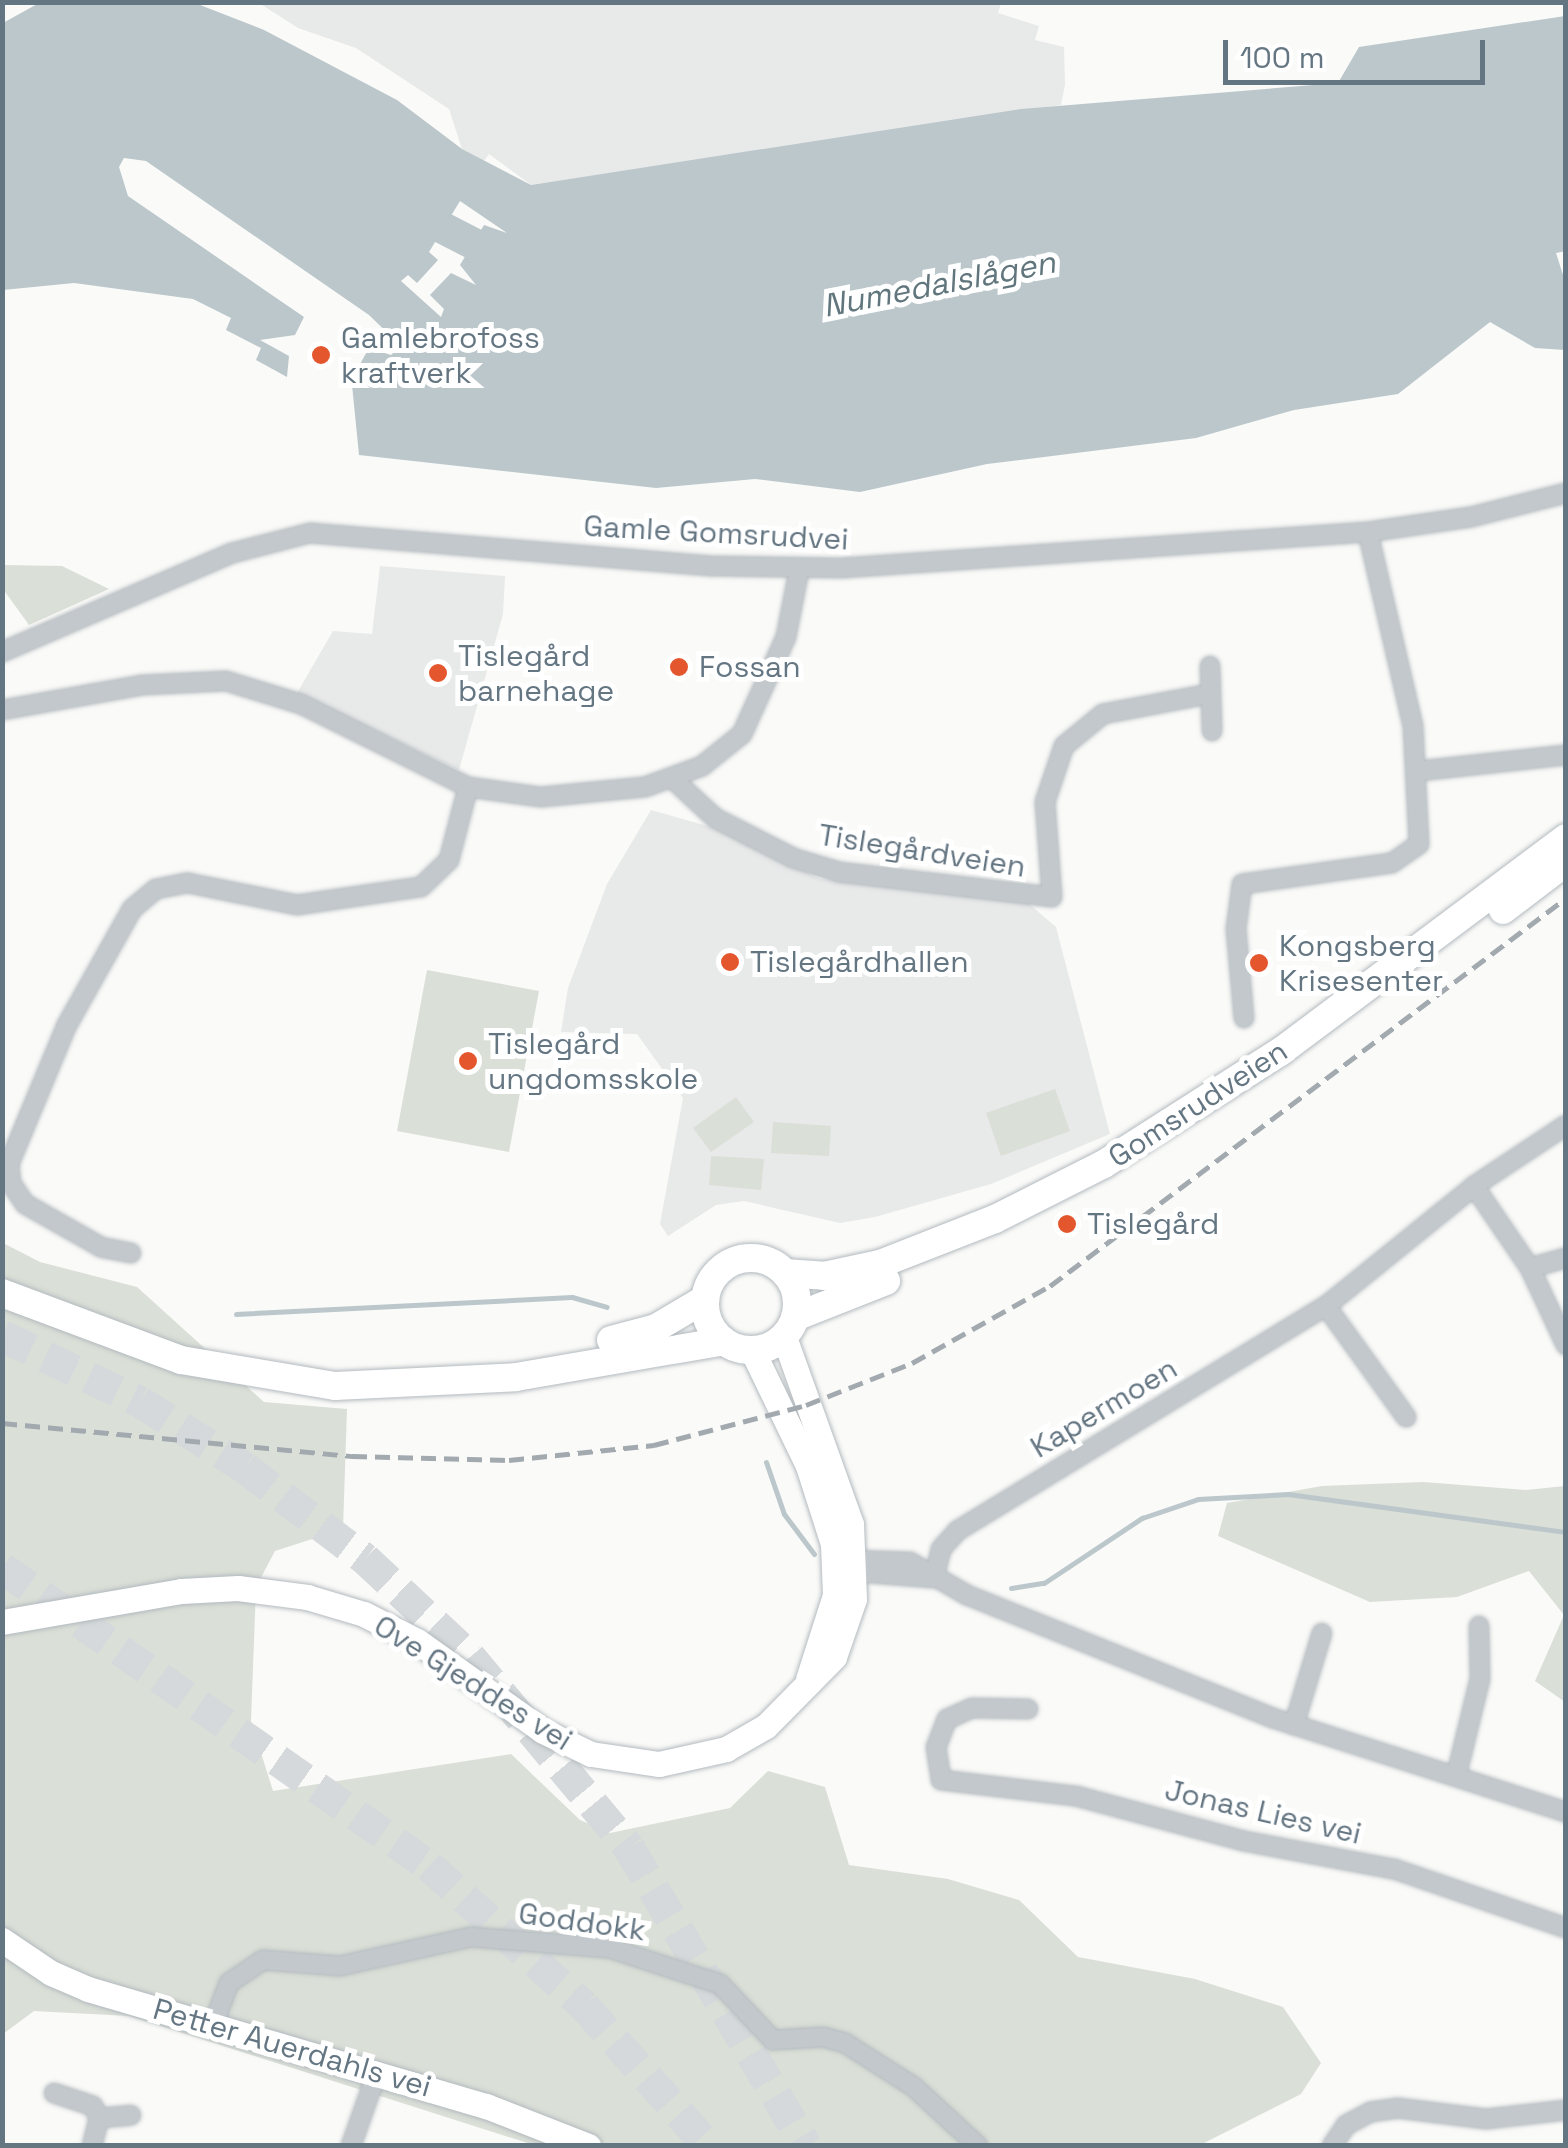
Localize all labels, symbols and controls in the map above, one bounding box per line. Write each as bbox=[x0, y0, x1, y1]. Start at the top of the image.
scale bar bbox=[1228, 20, 1490, 82]
text: 100 m bbox=[1240, 38, 1325, 77]
water label: Numedalslågen bbox=[820, 243, 1058, 325]
place label: Gamlebrofoss kraftverk bbox=[341, 320, 540, 390]
marker: Gamlebrofoss kraftverk bbox=[310, 344, 332, 366]
street label: Gamle Gomsrudvei bbox=[583, 508, 849, 558]
place label: Tislegård barnehage bbox=[458, 638, 614, 708]
place label: Fossan bbox=[699, 649, 801, 685]
marker: Fossan bbox=[668, 656, 690, 678]
marker: Tislegård barnehage bbox=[427, 662, 449, 684]
street label: Tislegårdveien bbox=[816, 817, 1028, 885]
place label: Kongsberg Krisesenter bbox=[1279, 928, 1443, 998]
place label: Tislegårdhallen bbox=[750, 944, 969, 980]
marker: Tislegårdhallen bbox=[719, 951, 741, 973]
marker: Kongsberg Krisesenter bbox=[1248, 952, 1270, 974]
place label: Tislegård ungdomsskole bbox=[488, 1026, 698, 1096]
street label: Gomsrudveien bbox=[1102, 1033, 1294, 1175]
marker: Tislegård ungdomsskole bbox=[457, 1050, 479, 1072]
place label: Tislegård bbox=[1087, 1206, 1219, 1242]
marker: Tislegård bbox=[1056, 1213, 1078, 1235]
street label: Kapermoen bbox=[1024, 1350, 1184, 1466]
street label: Ove Gjeddes vei bbox=[367, 1608, 579, 1758]
street label: Jonas Lies vei bbox=[1161, 1772, 1365, 1852]
street label: Goddokk bbox=[516, 1895, 648, 1949]
street label: Petter Auerdahls vei bbox=[149, 1991, 435, 2105]

